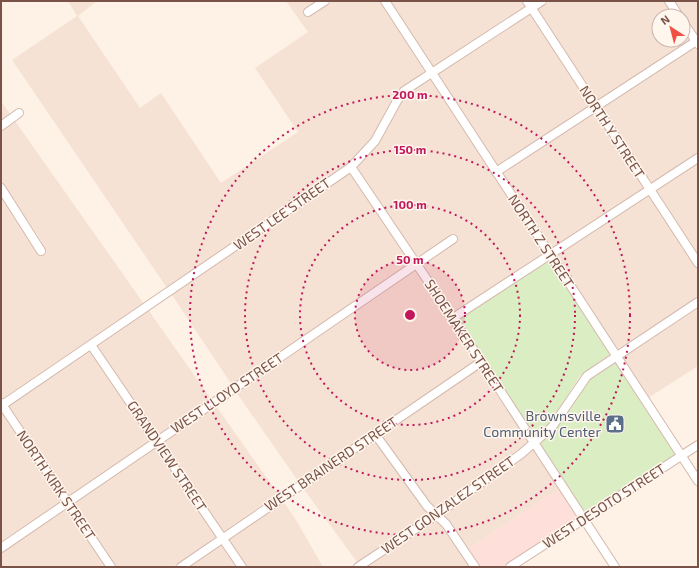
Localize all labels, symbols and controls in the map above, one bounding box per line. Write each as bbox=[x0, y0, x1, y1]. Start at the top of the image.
north arrow bbox=[651, 8, 691, 48]
text: N bbox=[658, 12, 672, 27]
street label: NORTH Y STREET bbox=[576, 82, 649, 181]
text: 200 m bbox=[392, 87, 428, 101]
text: 150 m bbox=[394, 142, 426, 156]
street label: WEST LEE STREET bbox=[230, 174, 333, 253]
street label: NORTH Z STREET bbox=[505, 191, 578, 291]
text: 100 m bbox=[393, 197, 427, 211]
text: 50 m bbox=[396, 252, 424, 266]
street label: SHOEMAKER STREET bbox=[421, 276, 507, 396]
centre of rings bbox=[403, 308, 417, 322]
street label: WEST LLOYD STREET bbox=[167, 349, 286, 437]
street label: GRANDVIEW STREET bbox=[124, 397, 211, 514]
place label: Brownsville Community Center bbox=[483, 407, 601, 440]
street label: WEST BRAINERD STREET bbox=[261, 413, 400, 514]
public building icon: Brownsville Community Center bbox=[604, 413, 626, 435]
street label: NORTH KIRK STREET bbox=[13, 427, 99, 543]
street label: WEST GONZALEZ STREET bbox=[378, 452, 518, 557]
street label: WEST DESOTO STREET bbox=[539, 460, 668, 552]

